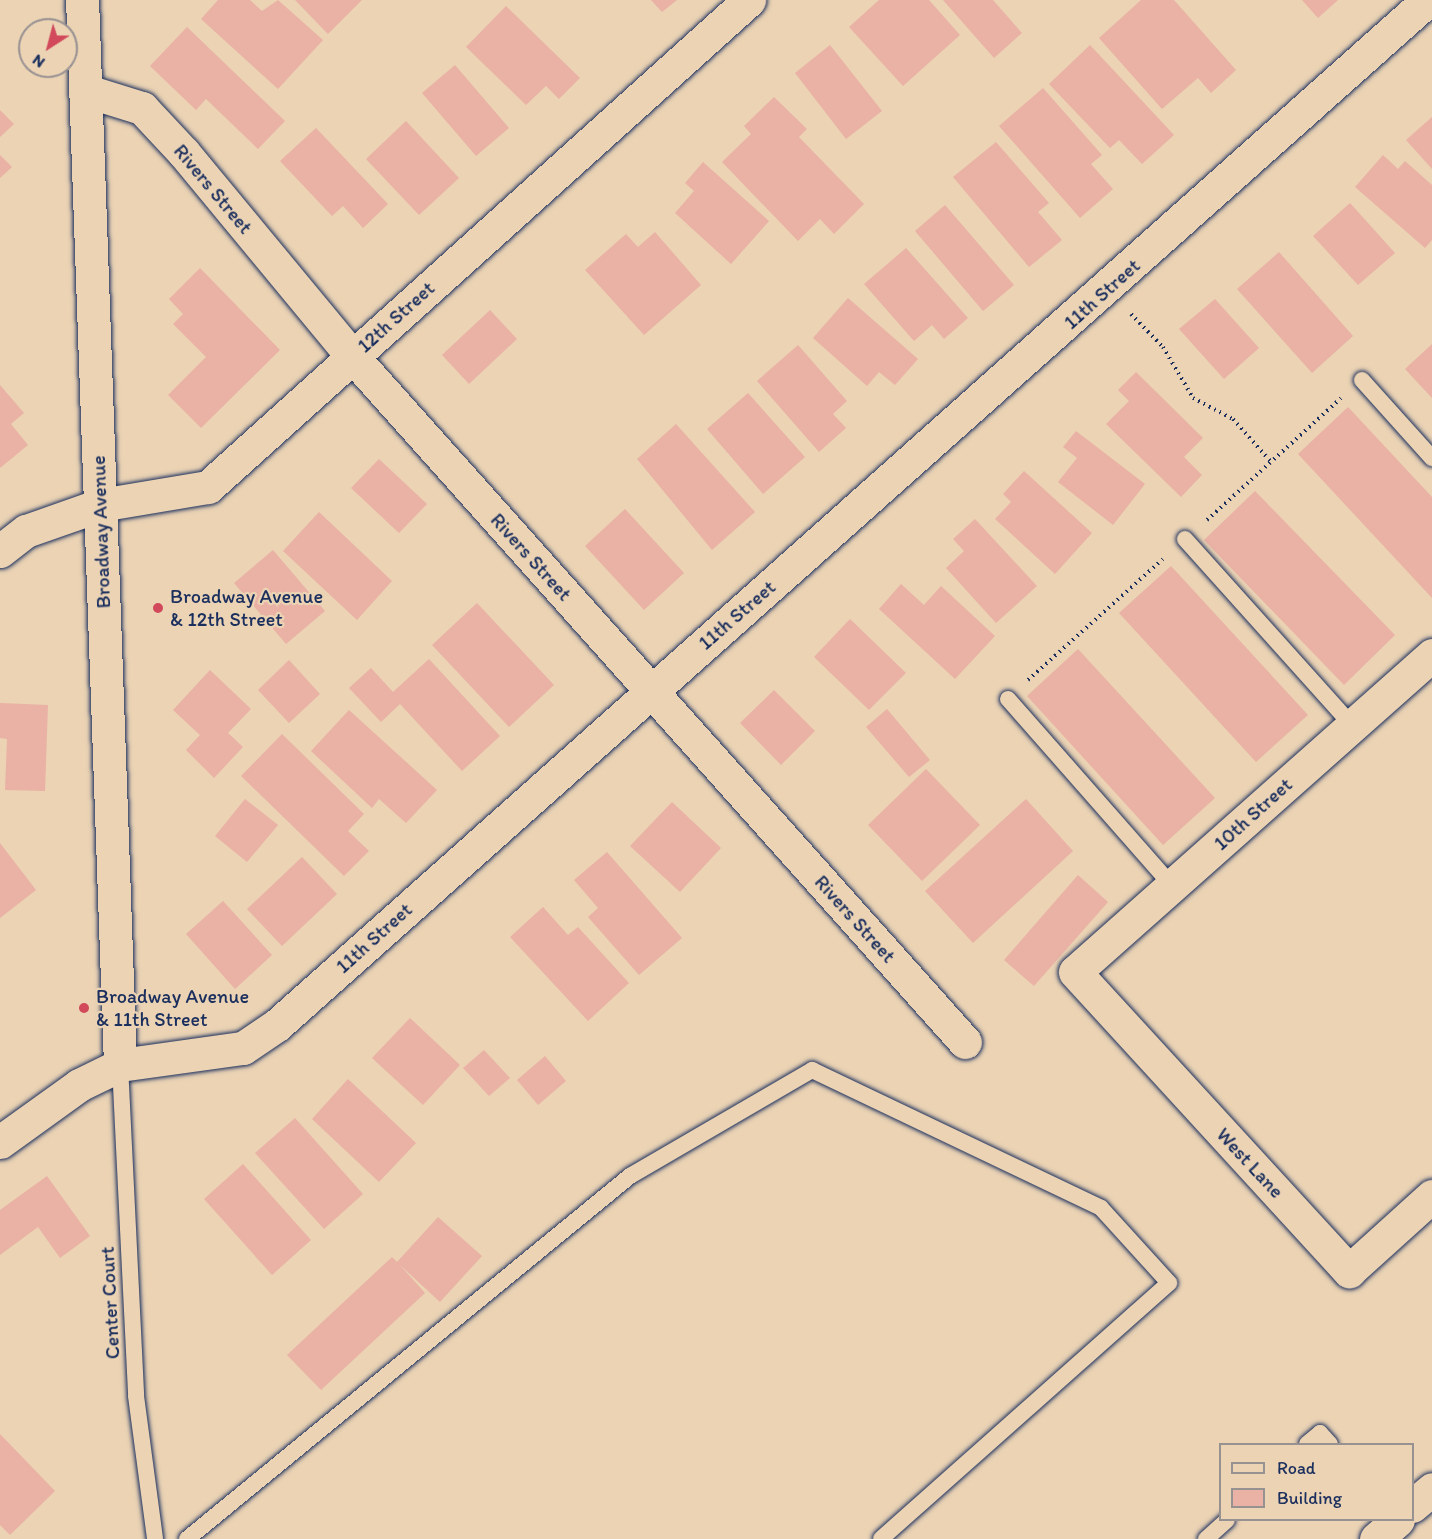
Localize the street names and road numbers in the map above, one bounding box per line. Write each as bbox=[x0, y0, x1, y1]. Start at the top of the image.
street label: Rivers Street bbox=[168, 139, 258, 239]
street label: 11th Street bbox=[1059, 254, 1145, 334]
street label: 12th Street bbox=[353, 276, 439, 358]
street label: Broadway Avenue bbox=[86, 456, 116, 608]
street label: Rivers Street bbox=[485, 508, 577, 606]
street label: 11th Street bbox=[694, 575, 780, 655]
street label: 10th Street bbox=[1209, 773, 1297, 855]
street label: Rivers Street bbox=[809, 870, 901, 968]
street label: 11th Street bbox=[331, 898, 417, 978]
street label: West Lane bbox=[1211, 1123, 1289, 1203]
street label: Center Court bbox=[95, 1246, 125, 1360]

